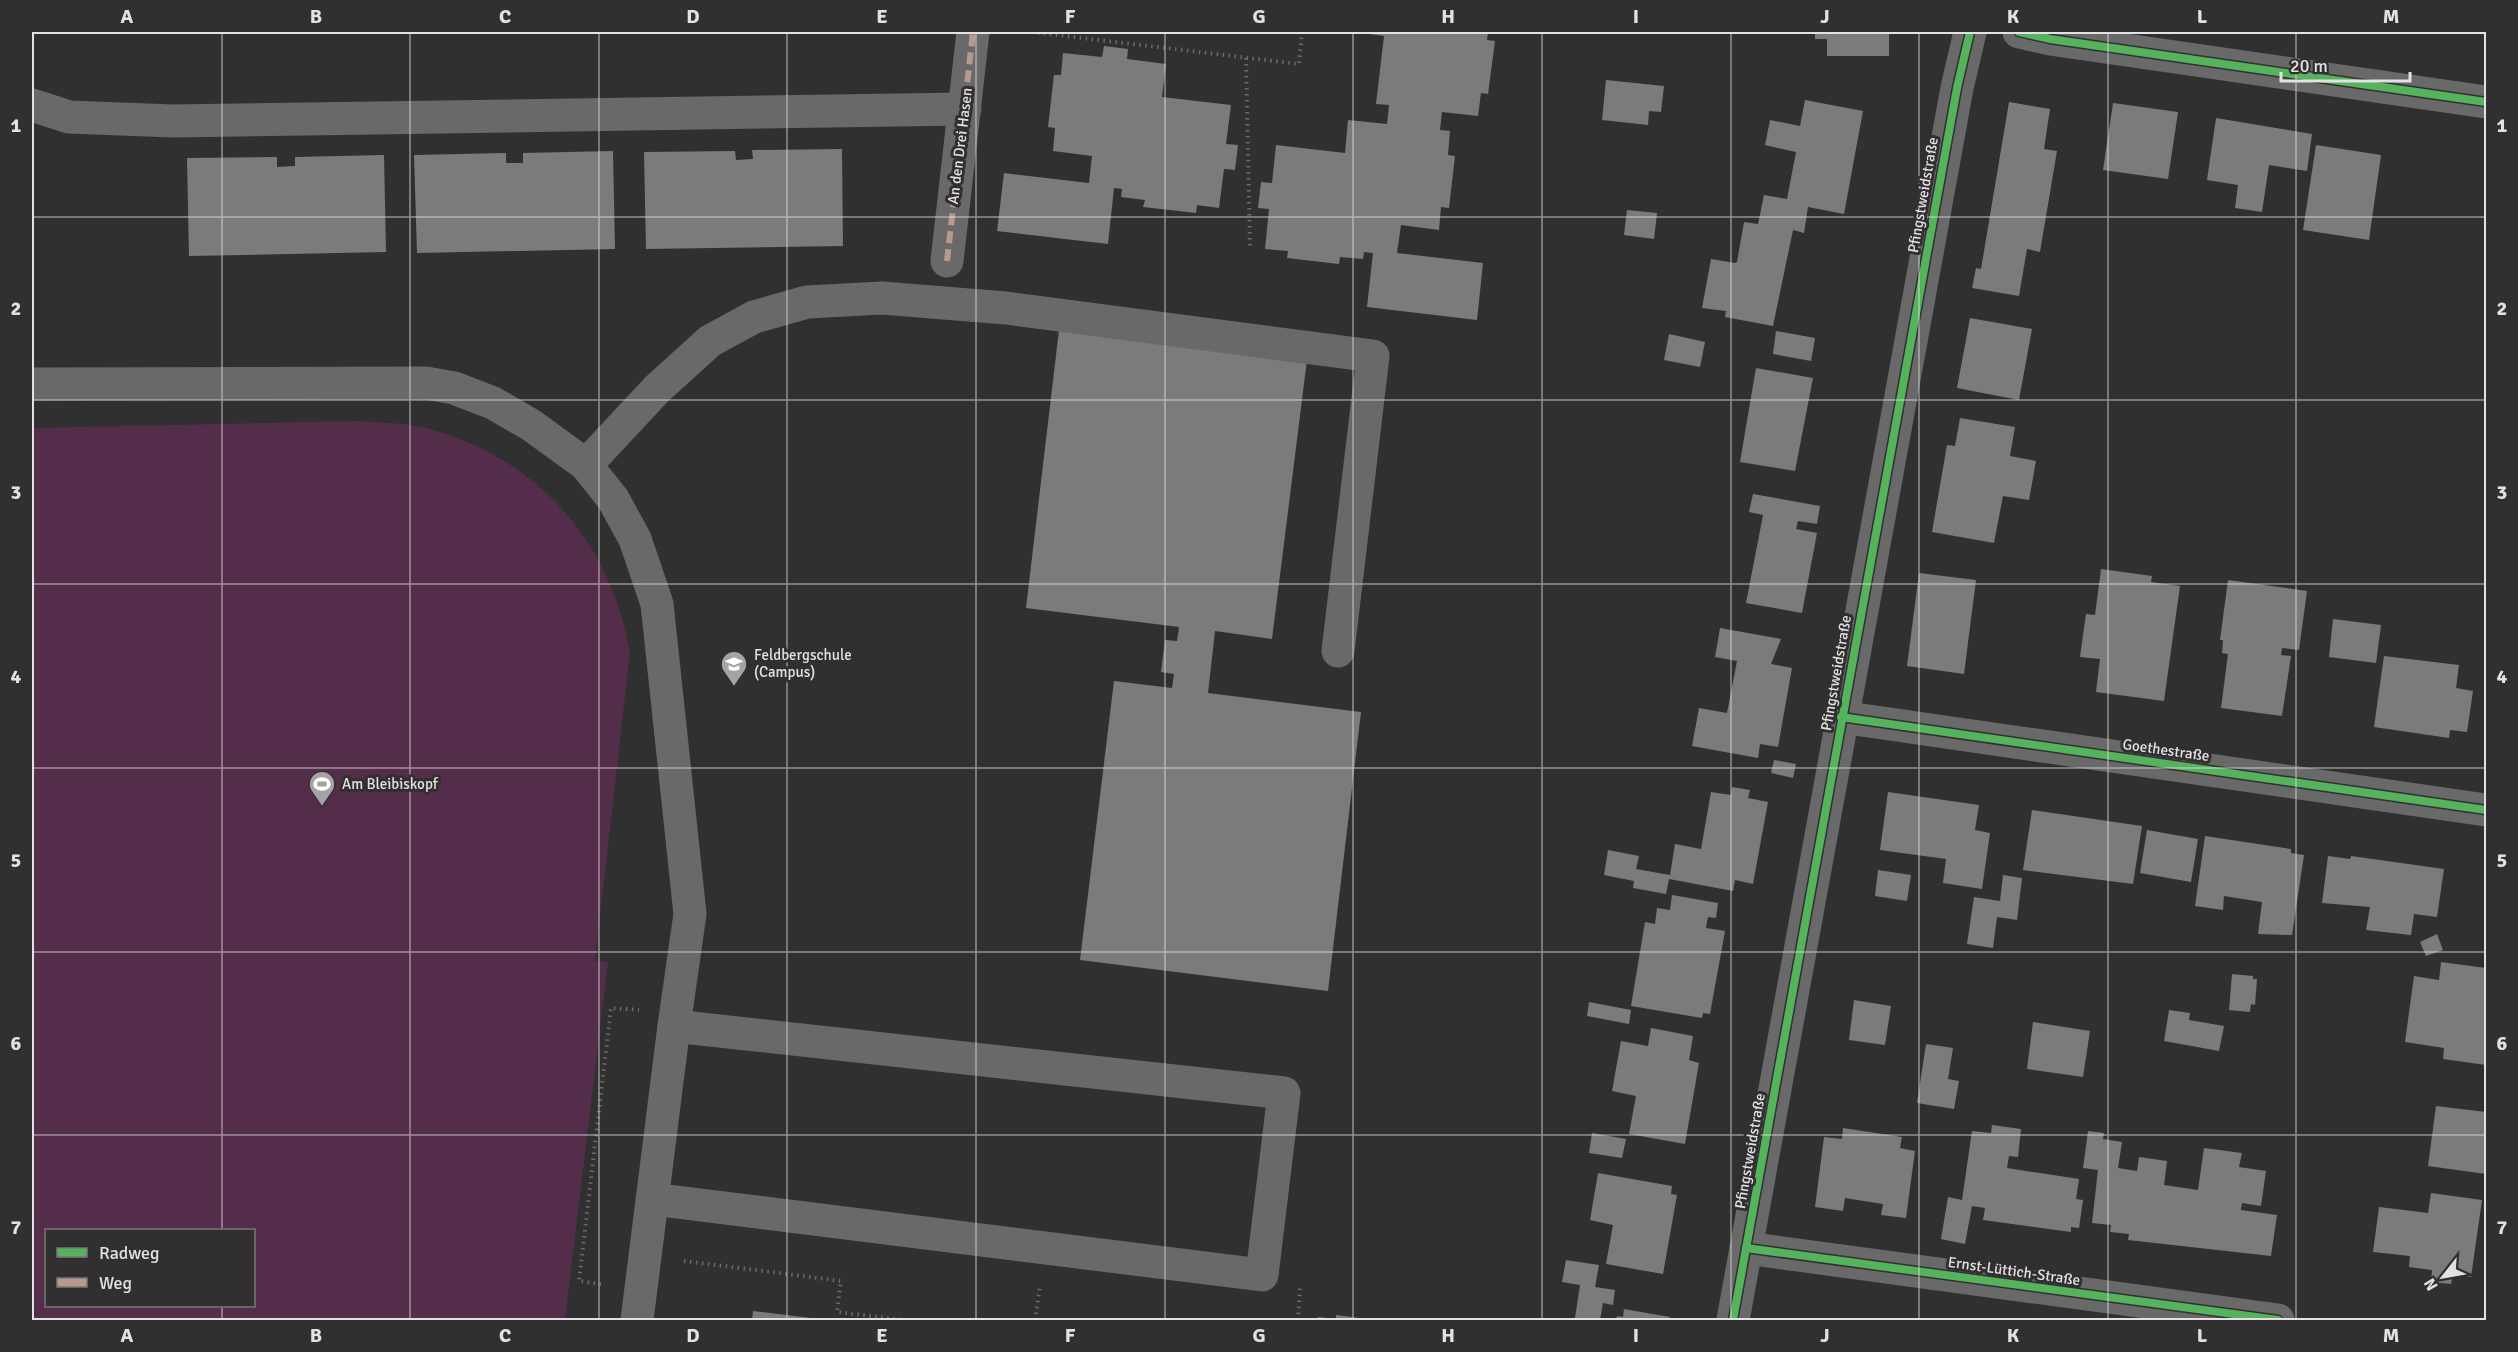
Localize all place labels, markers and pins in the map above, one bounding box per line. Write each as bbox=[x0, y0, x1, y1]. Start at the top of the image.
place label: Feldbergschule (Campus) bbox=[754, 646, 852, 681]
school or university icon: Feldbergschule (Campus) bbox=[719, 649, 749, 687]
sports icon: Am Bleibiskopf bbox=[307, 769, 337, 807]
place label: Am Bleibiskopf bbox=[342, 775, 439, 793]

